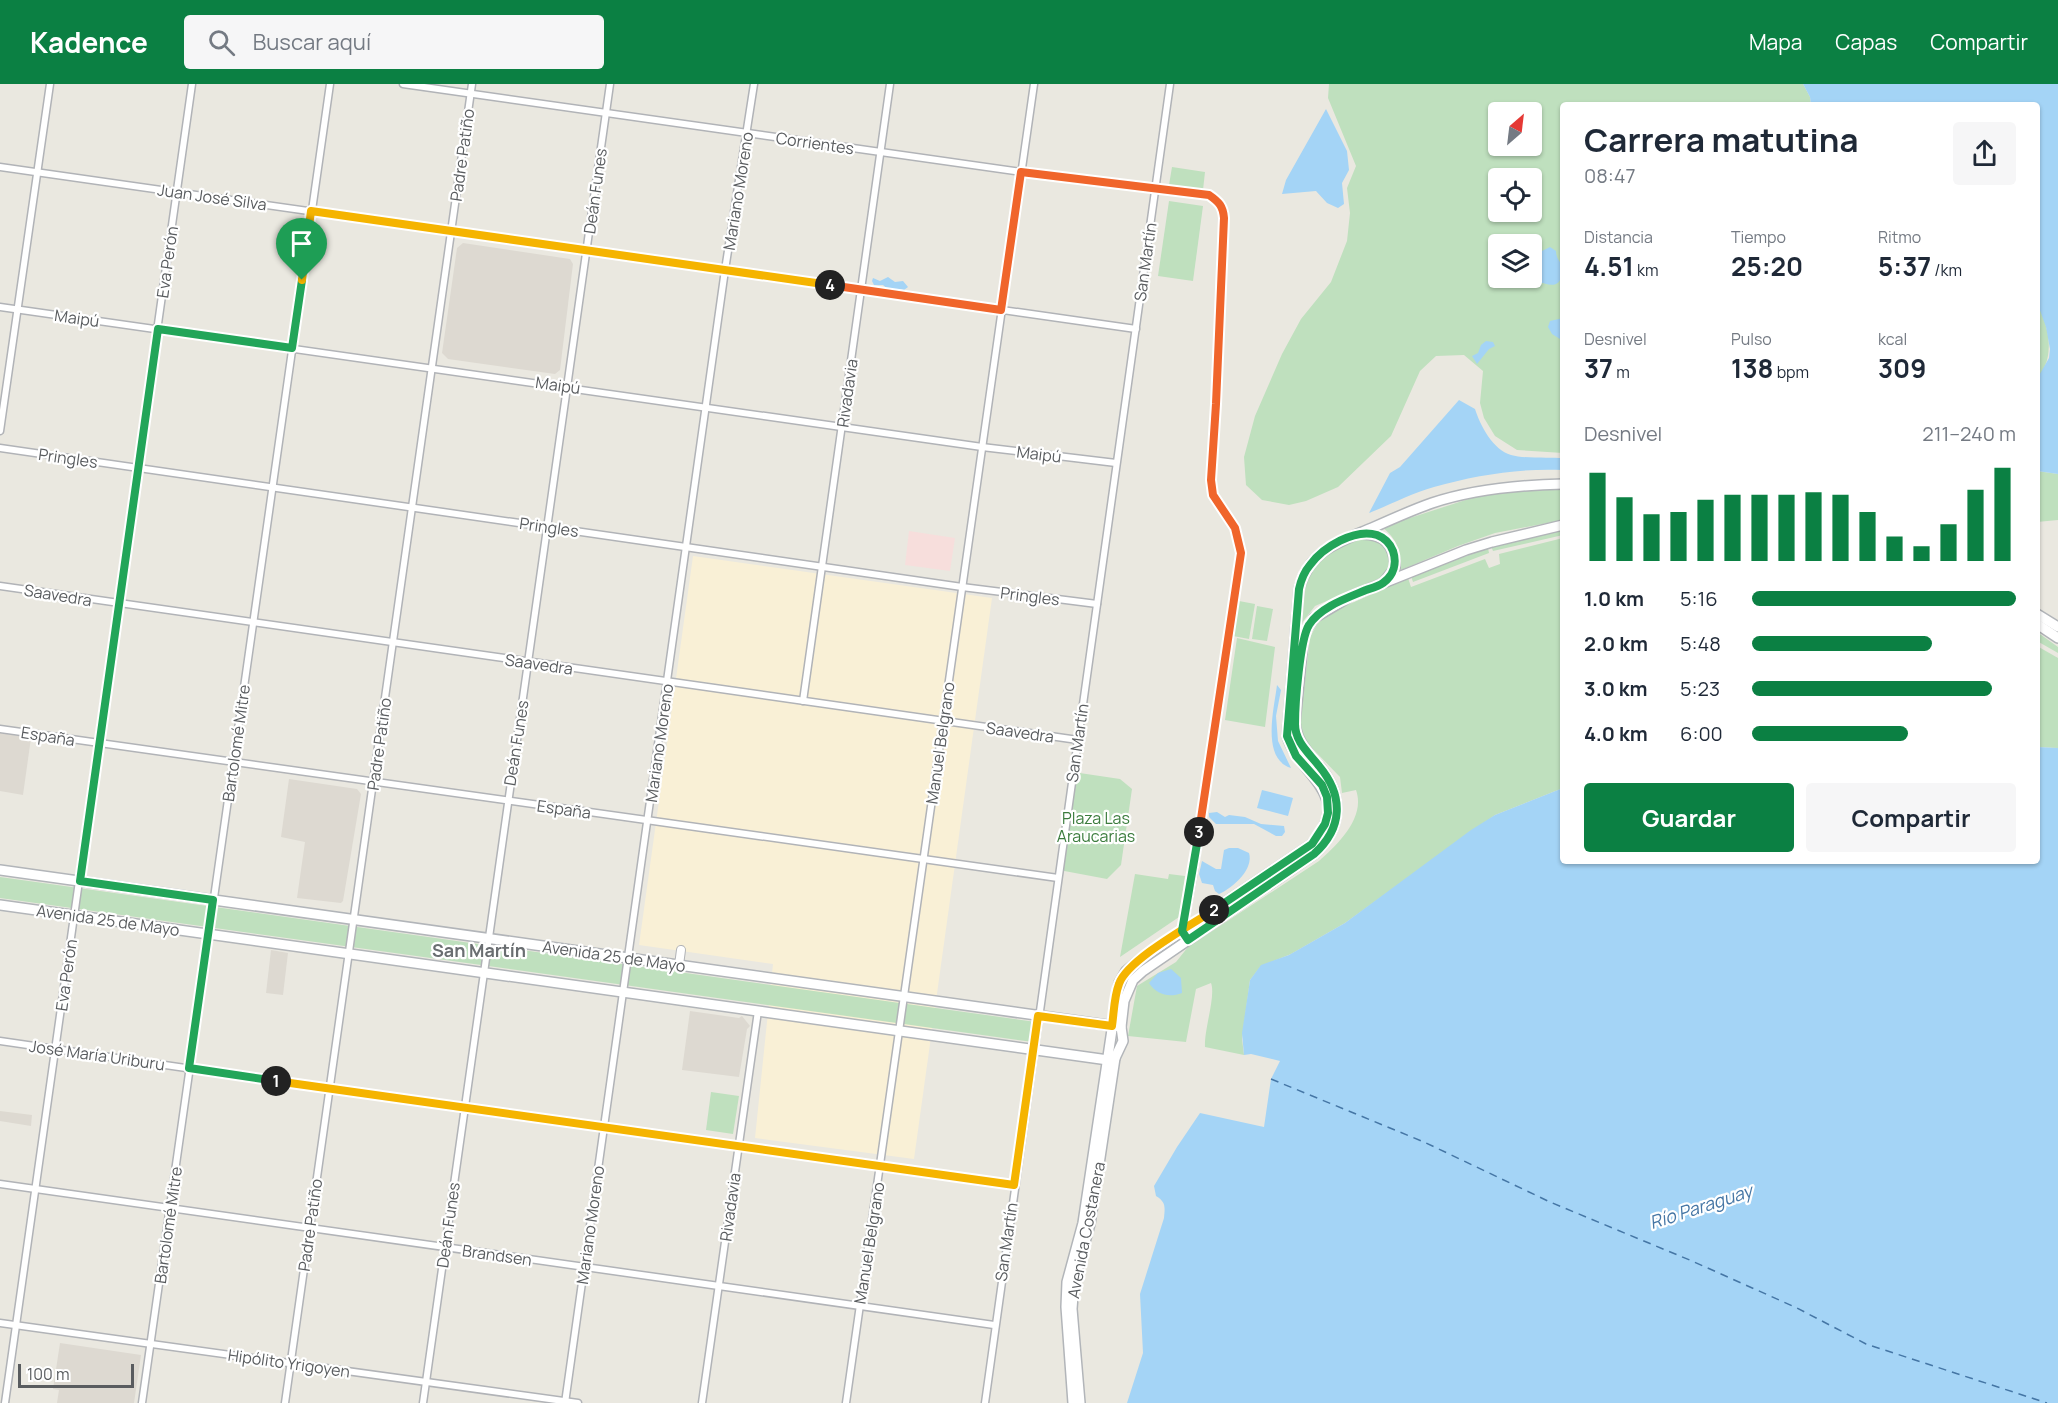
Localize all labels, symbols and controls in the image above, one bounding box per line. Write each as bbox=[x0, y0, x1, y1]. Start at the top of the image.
search box bbox=[184, 15, 604, 69]
text: Kadence bbox=[30, 23, 148, 61]
icon: search bbox=[205, 26, 238, 59]
text: Buscar aquí bbox=[253, 27, 371, 57]
text: Mapa bbox=[1749, 28, 1802, 56]
text: Capas bbox=[1835, 28, 1897, 56]
text: Compartir bbox=[1930, 28, 2028, 56]
north arrow bbox=[1488, 102, 1542, 156]
map controls bbox=[1488, 102, 1542, 288]
street label: Padre Patiño bbox=[445, 107, 479, 203]
text: Carrera matutina bbox=[1584, 117, 1858, 162]
button: share bbox=[1953, 122, 2016, 185]
street label: Corrientes bbox=[775, 127, 855, 159]
street label: Mariano Moreno bbox=[718, 130, 758, 252]
street label: Deán Funes bbox=[578, 147, 612, 235]
text: 08:47 bbox=[1584, 162, 1636, 189]
button: locate bbox=[1488, 168, 1542, 222]
street label: Juan José Silva bbox=[156, 178, 268, 216]
pin bbox=[276, 218, 327, 280]
street label: San Martín bbox=[1129, 221, 1161, 303]
street label: Eva Perón bbox=[151, 225, 183, 299]
text: Distancia bbox=[1584, 226, 1653, 248]
text: Tiempo bbox=[1731, 226, 1786, 248]
text: Ritmo bbox=[1878, 226, 1921, 248]
icon: arrive bbox=[285, 227, 318, 260]
button: layers bbox=[1488, 234, 1542, 288]
text: 4.51 bbox=[1584, 248, 1634, 284]
text: 25:20 bbox=[1731, 248, 1803, 284]
text: 5:37 bbox=[1878, 248, 1931, 284]
text: km bbox=[1634, 259, 1659, 281]
text: /km bbox=[1931, 259, 1962, 281]
pin: 4 bbox=[815, 270, 845, 300]
text: 4 bbox=[825, 274, 835, 296]
street label: Maipú bbox=[53, 304, 101, 332]
text: Desnivel bbox=[1584, 328, 1647, 350]
text: Pulso bbox=[1731, 328, 1772, 350]
text: kcal bbox=[1878, 328, 1907, 350]
text: 37 bbox=[1584, 350, 1613, 386]
text: 138 bbox=[1731, 350, 1773, 386]
text: 309 bbox=[1878, 350, 1926, 386]
street label: Rivadavia bbox=[831, 357, 863, 429]
text: m bbox=[1613, 361, 1630, 383]
text: bpm bbox=[1773, 361, 1809, 383]
street label: Maipú bbox=[534, 371, 582, 399]
text: Desnivel bbox=[1584, 420, 1662, 447]
text: 211–240 m bbox=[1922, 420, 2016, 447]
street label: Maipú bbox=[1015, 440, 1063, 468]
street label: Pringles bbox=[37, 443, 99, 473]
street label: Pringles bbox=[518, 512, 580, 542]
street label: Saavedra bbox=[23, 579, 93, 611]
street label: Pringles bbox=[999, 581, 1061, 611]
text: 1.0 km bbox=[1584, 585, 1644, 612]
text: 5:16 bbox=[1680, 585, 1718, 612]
text: 2.0 km bbox=[1584, 630, 1648, 657]
text: 5:48 bbox=[1680, 630, 1721, 657]
street label: Saavedra bbox=[504, 648, 574, 680]
text: 3.0 km bbox=[1584, 675, 1648, 702]
text: 5:23 bbox=[1680, 675, 1720, 702]
street label: Manuel Belgrano bbox=[921, 680, 959, 806]
street label: Mariano Moreno bbox=[640, 682, 678, 804]
street label: Bartolomé Mitre bbox=[217, 683, 255, 803]
street label: Padre Patiño bbox=[362, 696, 396, 792]
street label: Deán Funes bbox=[498, 699, 534, 787]
street label: San Martín bbox=[1061, 702, 1093, 784]
street label: Saavedra bbox=[985, 716, 1055, 748]
text: 4.0 km bbox=[1584, 720, 1648, 747]
text: 6:00 bbox=[1680, 720, 1723, 747]
street label: España bbox=[19, 721, 77, 751]
button: Guardar bbox=[1584, 783, 1794, 852]
button: Compartir bbox=[1806, 783, 2016, 852]
street label: España bbox=[536, 794, 592, 824]
park label: Plaza Las Araucarias bbox=[1057, 807, 1135, 847]
pin: 3 bbox=[1184, 817, 1214, 847]
text: 3 bbox=[1194, 821, 1204, 843]
pin: 2 bbox=[1199, 895, 1229, 925]
street label: Avenida 25 de Mayo bbox=[35, 899, 181, 941]
text: 2 bbox=[1209, 899, 1219, 921]
street label: Avenida 25 de Mayo bbox=[541, 935, 687, 977]
street label: Eva Perón bbox=[50, 938, 82, 1012]
district label: San Martín bbox=[432, 938, 526, 962]
street label: José María Uriburu bbox=[28, 1035, 166, 1075]
pin: 1 bbox=[261, 1066, 291, 1096]
text: 1 bbox=[272, 1070, 280, 1092]
street label: Avenida Costanera bbox=[1062, 1160, 1110, 1300]
street label: Mariano Moreno bbox=[571, 1164, 609, 1286]
street label: Bartolomé Mitre bbox=[149, 1165, 187, 1285]
street label: Rivadavia bbox=[714, 1171, 746, 1243]
street label: Padre Patiño bbox=[293, 1177, 327, 1273]
water label: Río Paraguay bbox=[1646, 1177, 1758, 1234]
street label: Manuel Belgrano bbox=[848, 1180, 890, 1306]
street label: Deán Funes bbox=[431, 1181, 465, 1269]
street label: San Martín bbox=[990, 1201, 1022, 1283]
street label: Brandsen bbox=[461, 1239, 533, 1271]
street label: Hipólito Yrigoyen bbox=[227, 1344, 351, 1382]
scale bar bbox=[18, 1361, 134, 1388]
text: 100 m bbox=[27, 1363, 70, 1385]

